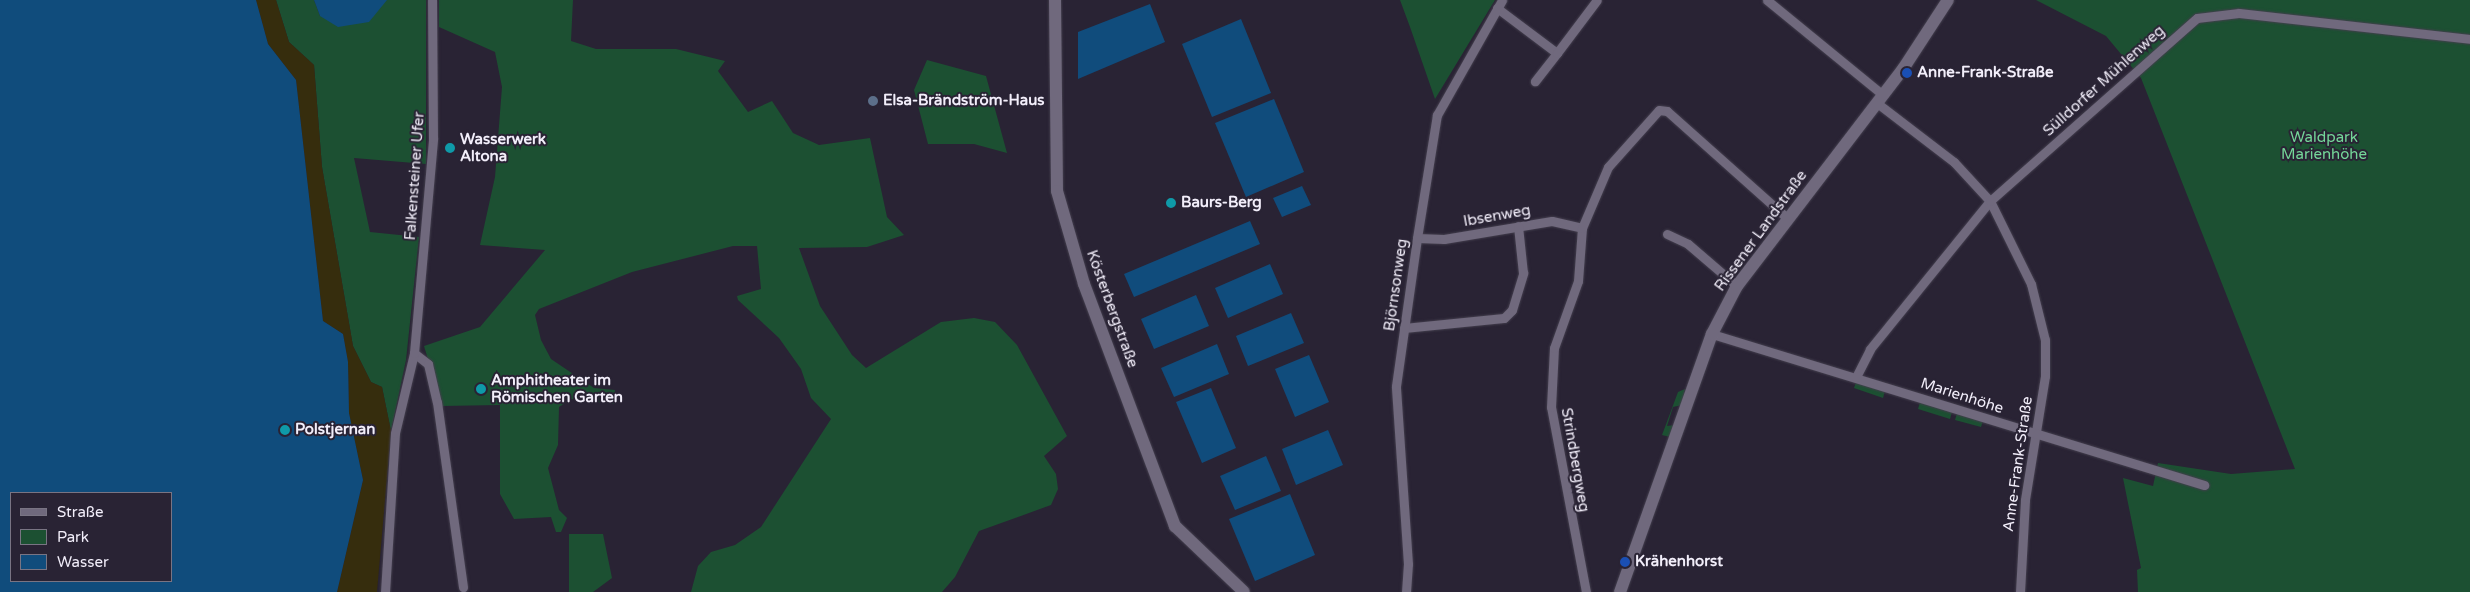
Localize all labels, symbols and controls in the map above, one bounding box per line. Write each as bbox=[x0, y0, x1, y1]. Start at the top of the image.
street label: Sülldorfer Mühlenweg bbox=[2040, 22, 2168, 140]
place label: Anne-Frank-Straße bbox=[1917, 64, 2053, 82]
marker: Anne-Frank-Straße bbox=[1901, 67, 1913, 79]
place label: Elsa-Brändström-Haus bbox=[883, 92, 1045, 110]
marker: Elsa-Brändström-Haus bbox=[867, 95, 879, 107]
street label: Falkensteiner Ufer bbox=[402, 111, 428, 241]
park label: Waldpark Marienhöhe bbox=[2281, 128, 2367, 163]
place label: Wasserwerk Altona bbox=[460, 130, 546, 165]
marker: Wasserwerk Altona bbox=[444, 142, 456, 154]
street label: Rissener Landstraße bbox=[1711, 167, 1811, 295]
place label: Baurs-Berg bbox=[1181, 194, 1262, 212]
marker: Baurs-Berg bbox=[1165, 197, 1177, 209]
street label: Ibsenweg bbox=[1462, 201, 1532, 231]
street label: Björnsonweg bbox=[1381, 238, 1411, 332]
street label: Kösterbergstraße bbox=[1082, 248, 1142, 370]
place label: Amphitheater im Römischen Garten bbox=[491, 371, 623, 406]
street label: Marienhöhe bbox=[1918, 374, 2006, 418]
marker: Amphitheater im Römischen Garten bbox=[475, 383, 487, 395]
street label: Anne-Frank-Straße bbox=[2000, 395, 2036, 533]
street label: Strindbergweg bbox=[1557, 407, 1593, 513]
place label: Polstjernan bbox=[295, 421, 375, 439]
marker: Polstjernan bbox=[279, 424, 291, 436]
legend bbox=[10, 492, 172, 582]
text: Straße bbox=[57, 503, 103, 521]
text: Park bbox=[57, 528, 89, 546]
text: Wasser bbox=[57, 553, 109, 571]
place label: Krähenhorst bbox=[1635, 553, 1723, 571]
marker: Krähenhorst bbox=[1619, 556, 1631, 568]

